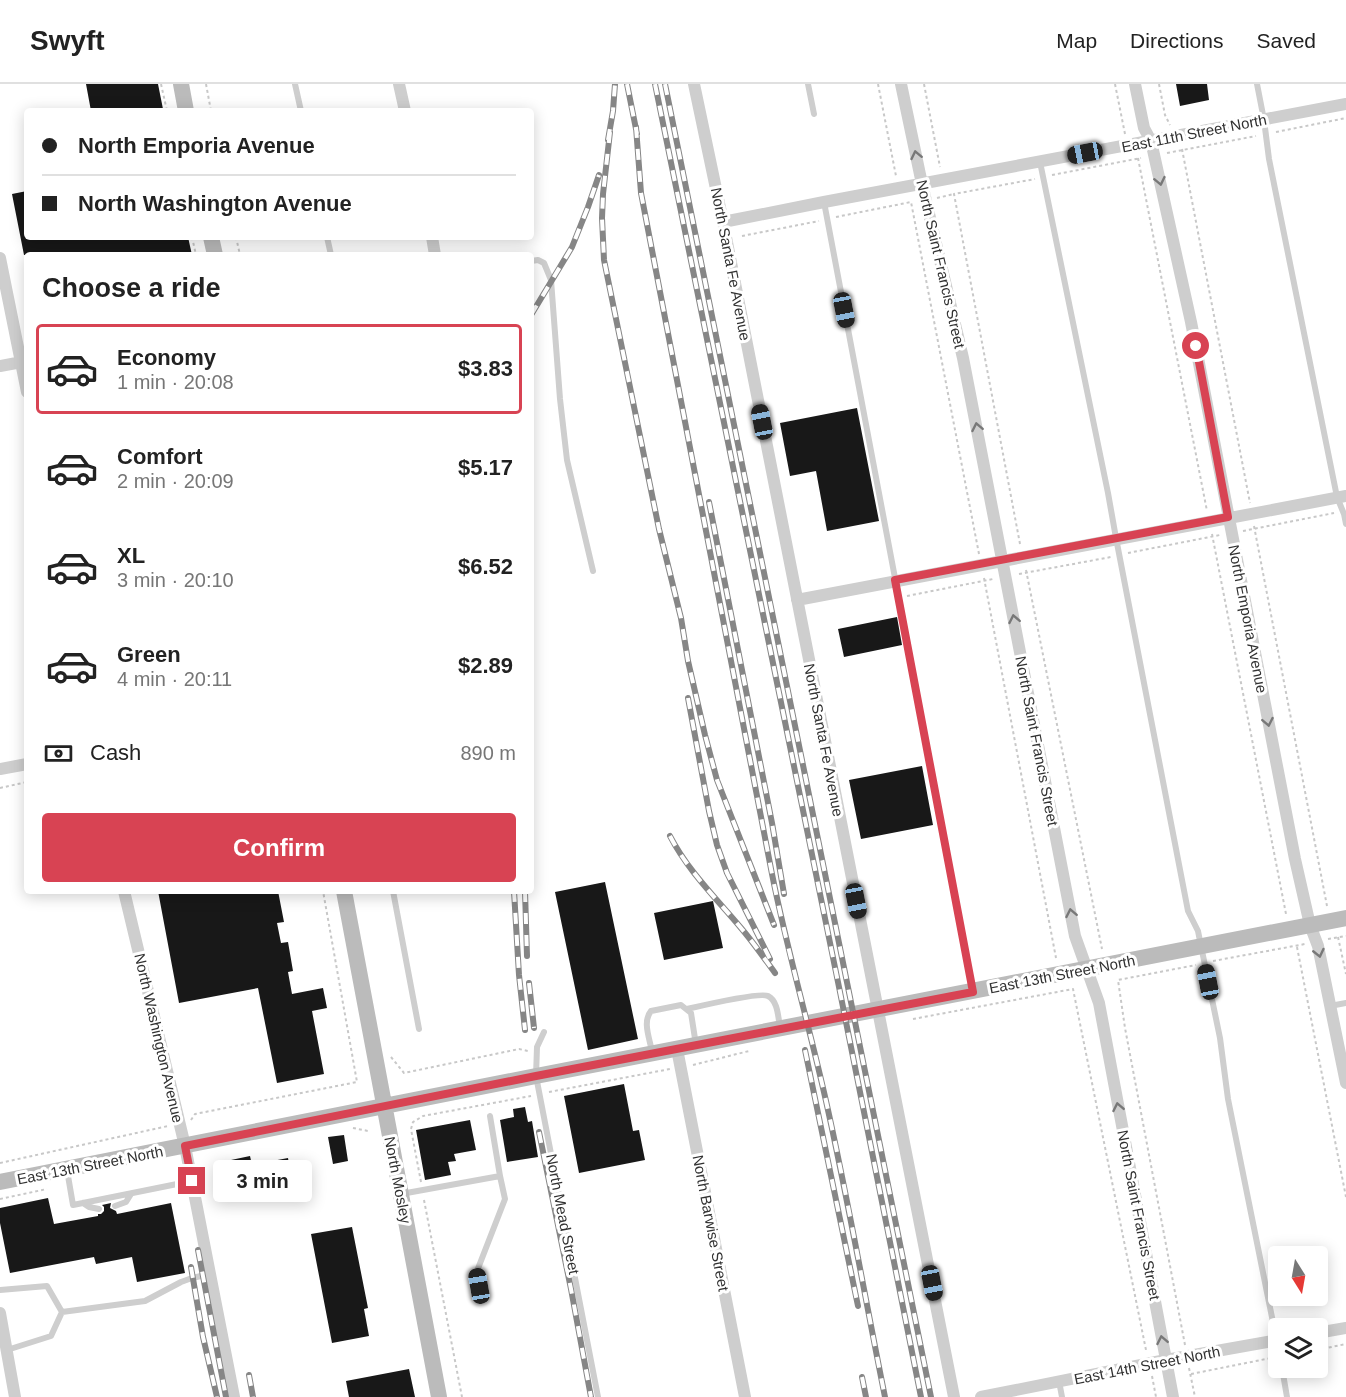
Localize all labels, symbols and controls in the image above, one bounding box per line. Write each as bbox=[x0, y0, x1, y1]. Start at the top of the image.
text: Swyft bbox=[30, 25, 105, 56]
text: Map bbox=[1056, 29, 1097, 52]
text: Directions bbox=[1130, 29, 1223, 52]
text: Saved bbox=[1256, 29, 1316, 52]
street label: East 11th Street North bbox=[1120, 111, 1268, 155]
text: North Emporia Avenue bbox=[78, 133, 315, 158]
car bbox=[1066, 141, 1104, 165]
one-way arrow bbox=[910, 150, 923, 160]
one-way arrow bbox=[1153, 176, 1166, 186]
street label: North Saint Francis Street bbox=[913, 178, 969, 351]
street label: North Santa Fe Avenue bbox=[708, 186, 754, 342]
text: North Washington Avenue bbox=[78, 191, 352, 216]
text: Choose a ride bbox=[42, 273, 221, 303]
car bbox=[832, 291, 856, 329]
route start bbox=[1182, 332, 1209, 359]
icon: car bbox=[45, 342, 99, 396]
text: Economy bbox=[117, 345, 216, 370]
text: $3.83 bbox=[458, 356, 513, 381]
text: 1 min · 20:08 bbox=[117, 371, 234, 393]
car bbox=[750, 403, 774, 441]
one-way arrow bbox=[971, 423, 984, 433]
icon: car bbox=[45, 441, 99, 495]
text: Comfort bbox=[117, 444, 203, 469]
text: $5.17 bbox=[458, 455, 513, 480]
text: 2 min · 20:09 bbox=[117, 470, 234, 492]
icon: car bbox=[45, 540, 99, 594]
text: XL bbox=[117, 543, 145, 568]
street label: North Emporia Avenue bbox=[1225, 543, 1271, 695]
text: $6.52 bbox=[458, 554, 513, 579]
text: 3 min · 20:10 bbox=[117, 569, 234, 591]
one-way arrow bbox=[1008, 614, 1021, 624]
icon: car bbox=[45, 639, 99, 693]
text: Green bbox=[117, 642, 181, 667]
text: $2.89 bbox=[458, 653, 513, 678]
street label: North Saint Francis Street bbox=[1012, 655, 1062, 828]
street label: North Santa Fe Avenue bbox=[801, 662, 847, 818]
text: 4 min · 20:11 bbox=[117, 668, 232, 690]
one-way arrow bbox=[1261, 717, 1274, 727]
icon: cash bbox=[42, 737, 75, 770]
text: Cash bbox=[90, 740, 141, 765]
text: 890 m bbox=[460, 742, 516, 764]
button: Confirm bbox=[42, 813, 516, 882]
car bbox=[844, 882, 868, 920]
one-way arrow bbox=[1065, 909, 1078, 919]
one-way arrow bbox=[1312, 948, 1325, 958]
street label: East 13th Street North bbox=[988, 951, 1136, 997]
street label: North Washington Avenue bbox=[131, 952, 187, 1124]
car bbox=[1196, 963, 1220, 1001]
one-way arrow bbox=[1112, 1102, 1125, 1112]
street label: North Saint Francis Street bbox=[1114, 1129, 1164, 1302]
street label: North Mosley bbox=[381, 1135, 415, 1225]
street label: East 13th Street North bbox=[16, 1142, 164, 1188]
street label: North Mead Street bbox=[543, 1152, 583, 1277]
street label: North Barwise Street bbox=[689, 1153, 733, 1293]
callout: 3 min bbox=[213, 1160, 312, 1202]
route end bbox=[178, 1167, 205, 1194]
text: 3 min bbox=[236, 1170, 289, 1192]
north arrow bbox=[1268, 1246, 1328, 1306]
map controls bbox=[1268, 1246, 1328, 1378]
car bbox=[920, 1264, 944, 1302]
car bbox=[467, 1267, 491, 1305]
button: layers bbox=[1268, 1318, 1328, 1378]
one-way arrow bbox=[1156, 1335, 1169, 1345]
street label: East 14th Street North bbox=[1073, 1342, 1221, 1388]

